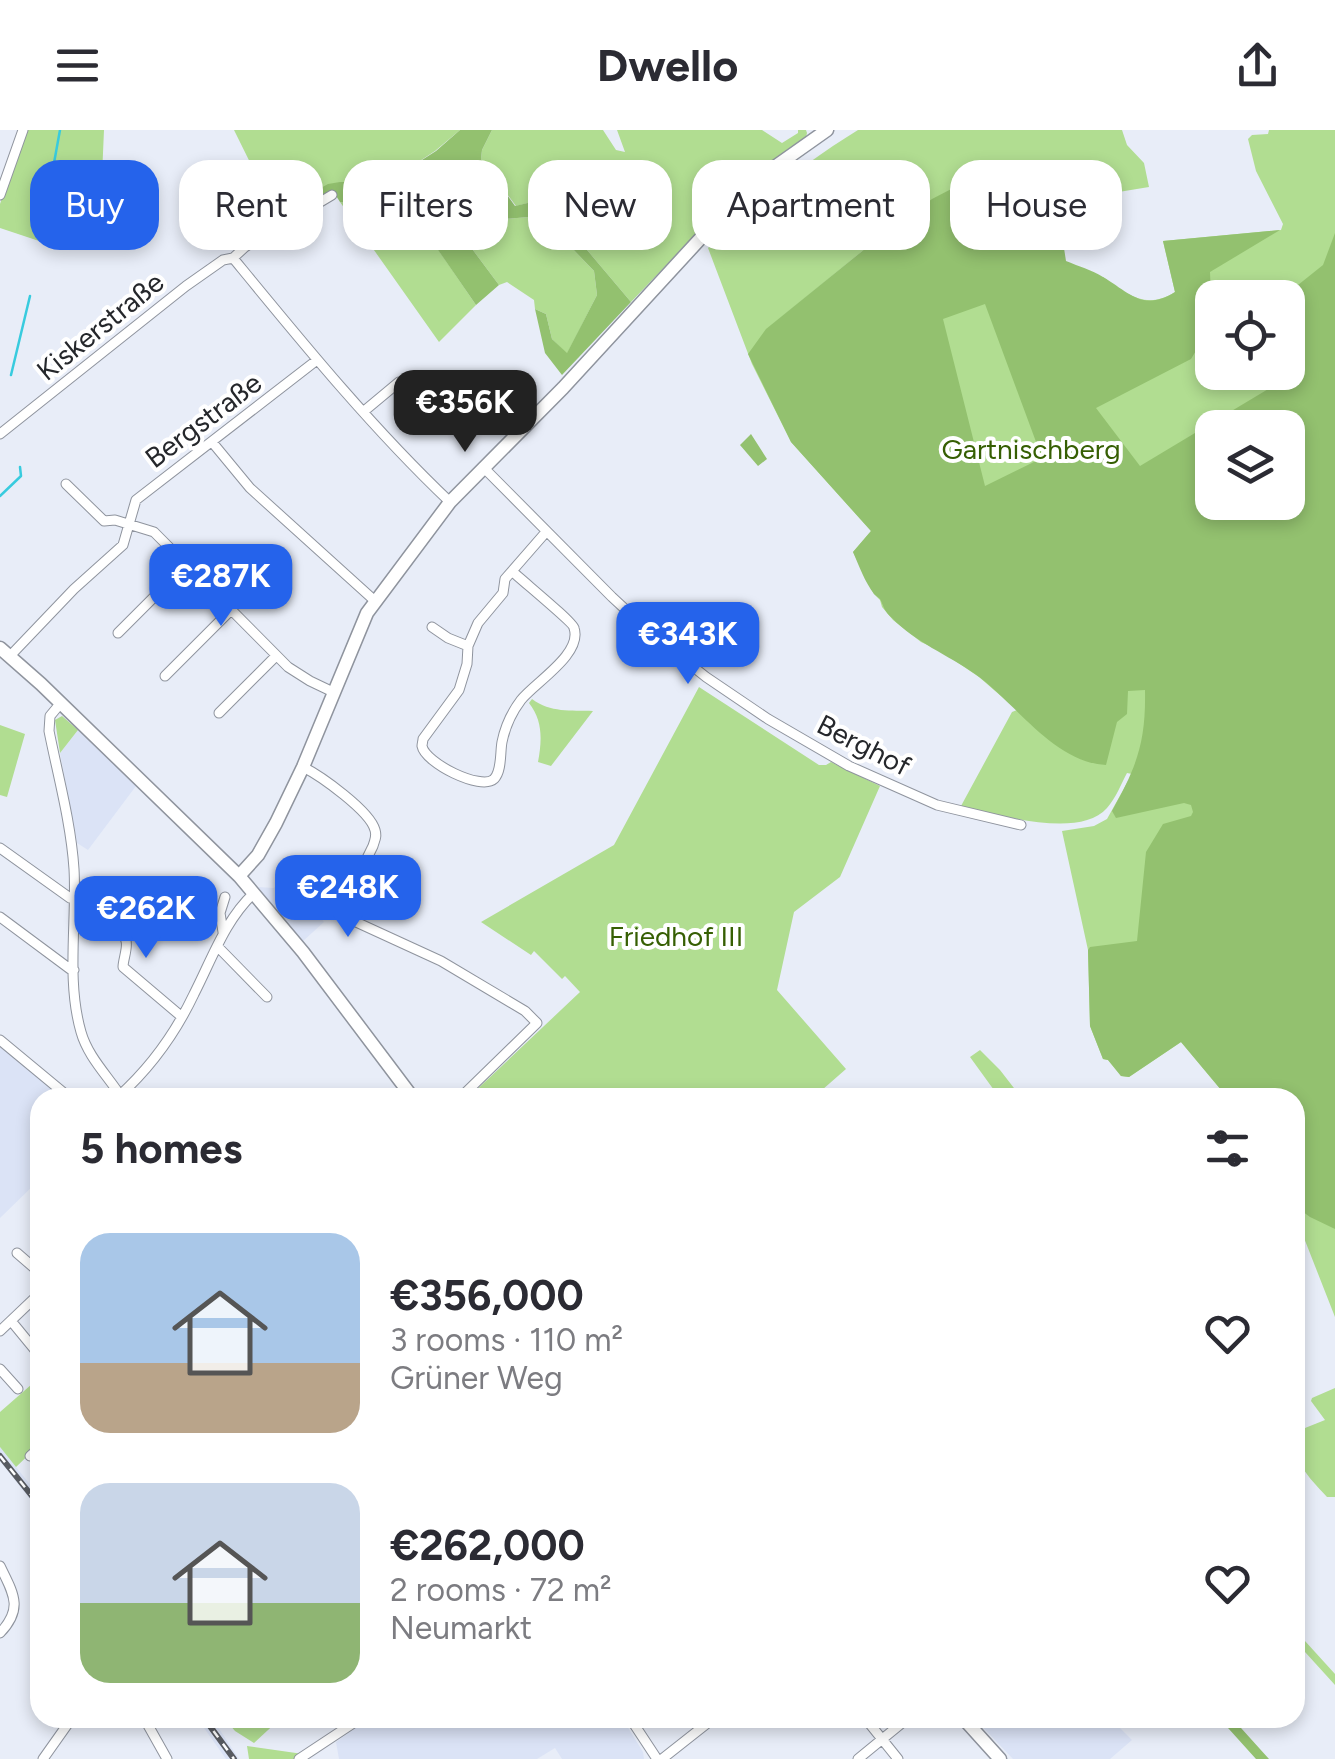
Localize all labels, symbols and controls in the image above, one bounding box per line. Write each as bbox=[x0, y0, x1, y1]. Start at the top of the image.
icon: menu bbox=[50, 38, 105, 93]
text: Dwello bbox=[597, 38, 738, 92]
icon: share bbox=[1230, 38, 1285, 93]
chip: Buy bbox=[30, 160, 159, 250]
chip: Rent bbox=[179, 160, 323, 250]
chip: Filters bbox=[343, 160, 508, 250]
chip: New bbox=[528, 160, 672, 250]
chip: Apartment bbox=[692, 160, 930, 250]
chip: House bbox=[950, 160, 1122, 250]
street label: Kiskerstraße bbox=[30, 265, 170, 387]
map controls bbox=[1195, 280, 1305, 520]
button: locate bbox=[1195, 280, 1305, 390]
street label: Bergstraße bbox=[138, 365, 268, 475]
pin: €356K bbox=[395, 370, 535, 455]
text: €356K bbox=[416, 383, 514, 421]
button: layers bbox=[1195, 410, 1305, 520]
park label: Gartnischberg bbox=[941, 432, 1121, 466]
pin: €287K bbox=[151, 544, 291, 629]
text: €287K bbox=[171, 557, 271, 595]
pin: €343K bbox=[618, 602, 758, 687]
text: €343K bbox=[638, 615, 738, 653]
street label: Berghof bbox=[812, 707, 917, 783]
pin: €248K bbox=[278, 855, 418, 940]
text: €248K bbox=[297, 868, 399, 906]
pin: €262K bbox=[76, 876, 216, 961]
text: €262K bbox=[96, 889, 196, 927]
park label: Friedhof III bbox=[609, 919, 743, 953]
icon: filters bbox=[1200, 1121, 1255, 1176]
text: 5 homes bbox=[80, 1123, 242, 1174]
text: €356,000 bbox=[390, 1270, 584, 1321]
icon: home bbox=[160, 1273, 280, 1393]
icon: heart bbox=[1200, 1306, 1255, 1361]
text: 3 rooms · 110 m² bbox=[390, 1321, 623, 1359]
text: Grüner Weg bbox=[390, 1359, 563, 1397]
text: €262,000 bbox=[390, 1520, 585, 1571]
icon: home bbox=[160, 1523, 280, 1643]
icon: heart bbox=[1200, 1556, 1255, 1611]
text: 2 rooms · 72 m² bbox=[390, 1571, 612, 1609]
text: Neumarkt bbox=[390, 1609, 532, 1647]

